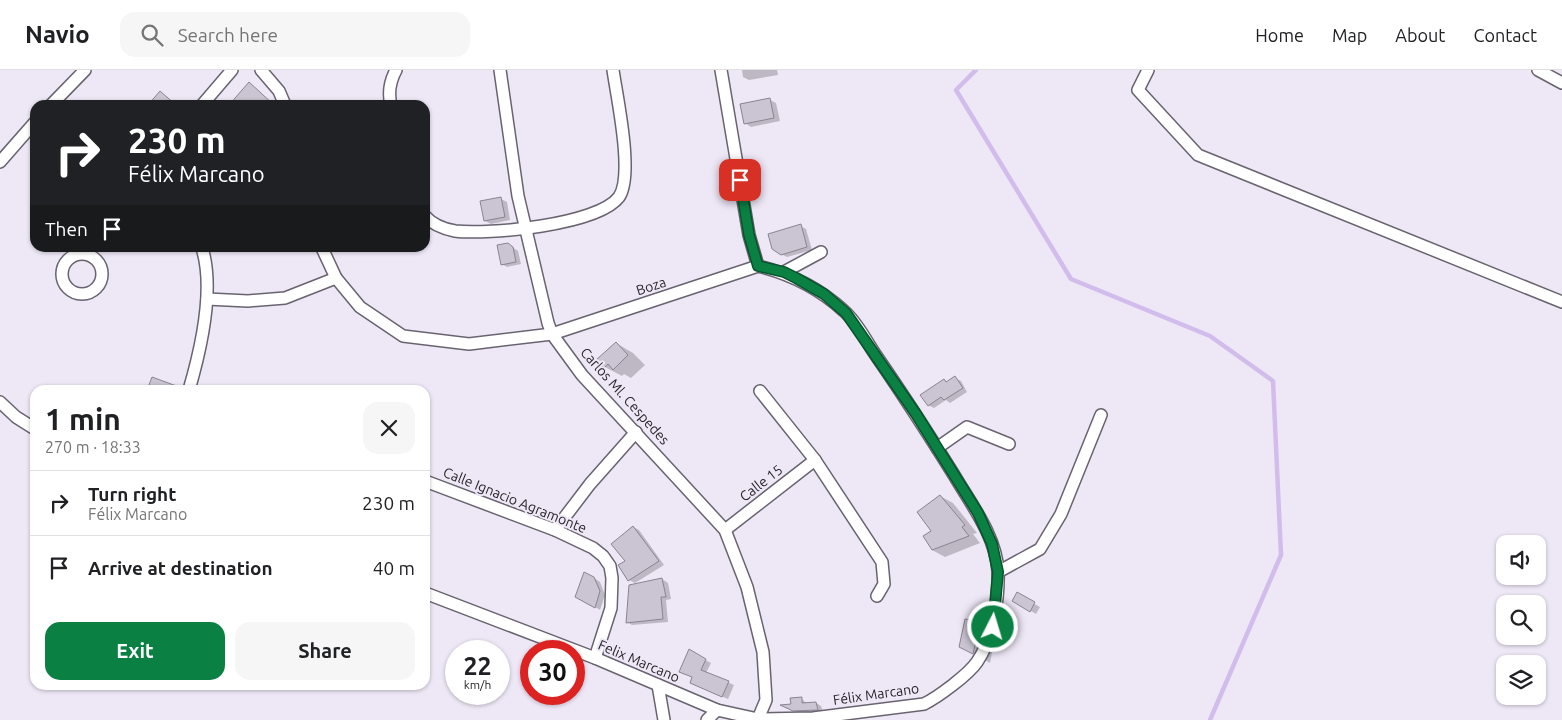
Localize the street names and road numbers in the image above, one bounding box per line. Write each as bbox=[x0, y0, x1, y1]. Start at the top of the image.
street label: Boza bbox=[634, 274, 668, 298]
street label: Carlos Ml. Cespedes bbox=[577, 344, 673, 448]
street label: Calle 15 bbox=[736, 461, 786, 505]
street label: Calle Ignacio Agramonte bbox=[441, 464, 589, 536]
street label: Felix Marcano bbox=[596, 637, 682, 685]
street label: Félix Marcano bbox=[832, 680, 920, 708]

